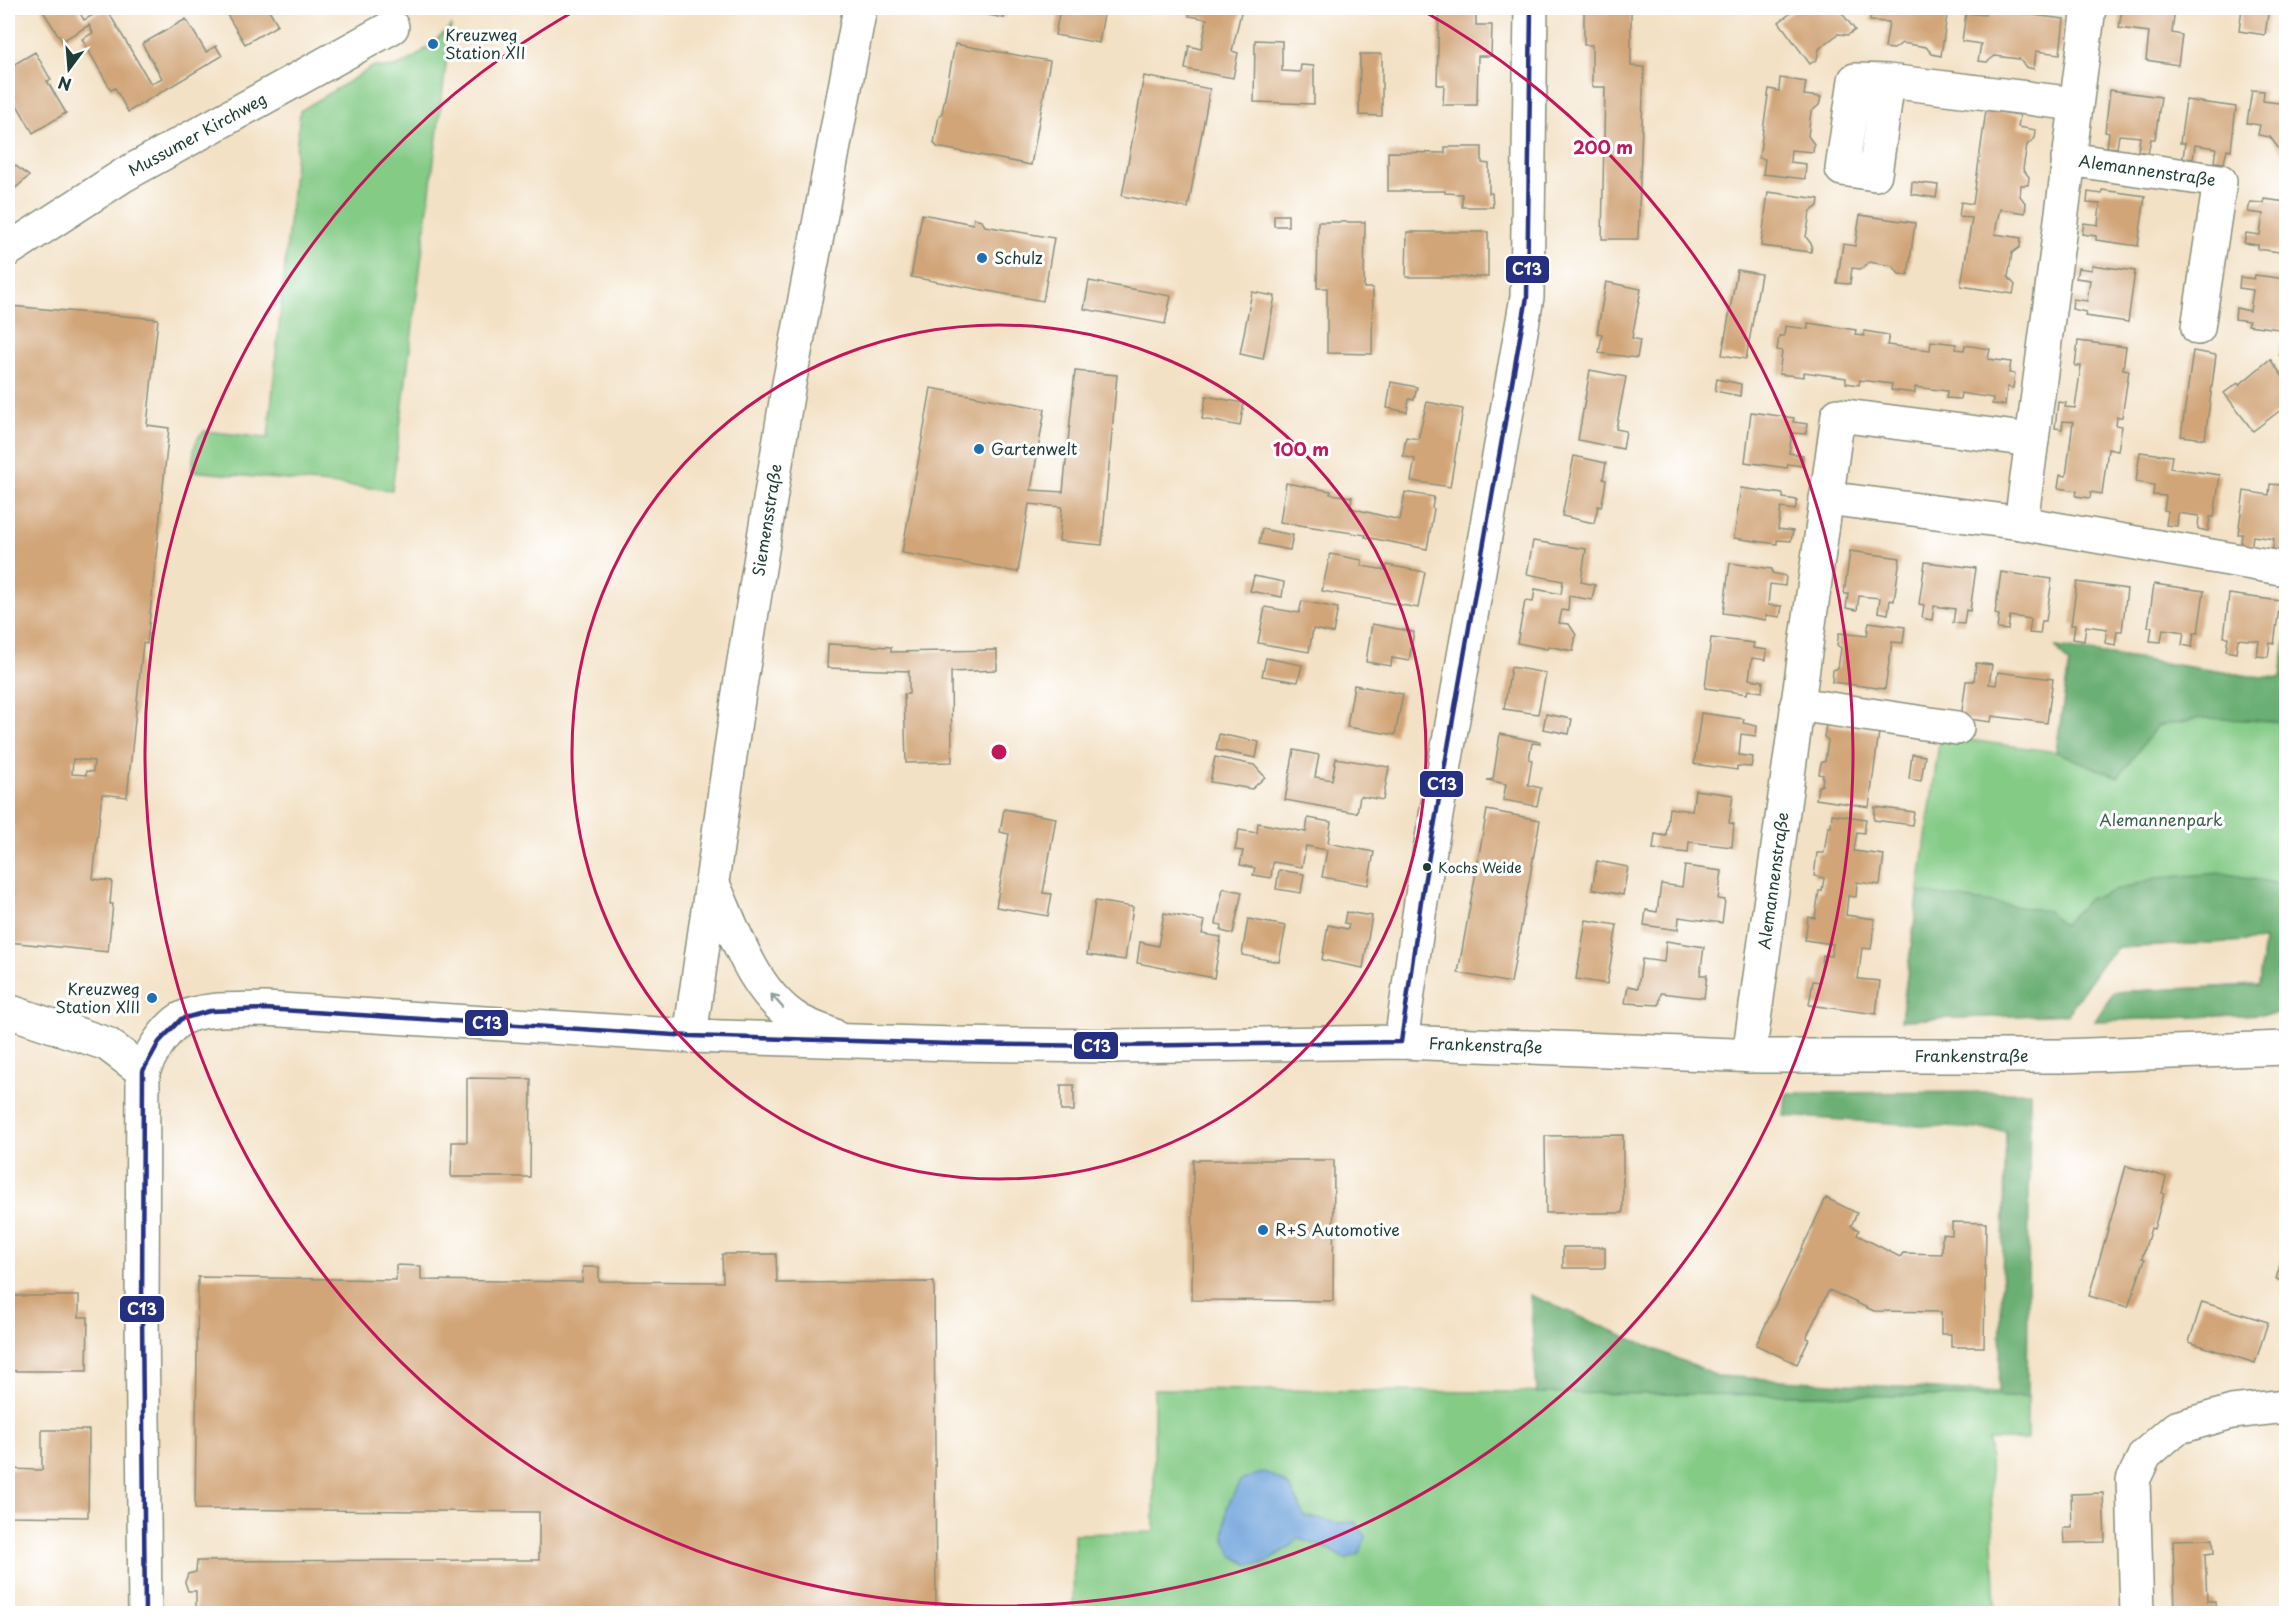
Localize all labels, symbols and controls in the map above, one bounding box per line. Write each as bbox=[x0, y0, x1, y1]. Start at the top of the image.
place label: Kreuzweg Station XII bbox=[445, 22, 526, 64]
marker: Kreuzweg Station XII bbox=[426, 37, 440, 51]
north arrow bbox=[39, 39, 99, 99]
text: N bbox=[55, 71, 74, 98]
street label: Mussumer Kirchweg bbox=[123, 86, 270, 181]
text: 200 m bbox=[1573, 133, 1633, 160]
street label: Alemannenstraße bbox=[2077, 148, 2217, 191]
place label: Schulz bbox=[994, 245, 1043, 269]
marker: Schulz bbox=[975, 251, 989, 265]
line badge: C13 bbox=[1505, 255, 1550, 284]
text: C13 bbox=[1512, 256, 1542, 280]
text: 100 m bbox=[1273, 435, 1329, 462]
place label: Gartenwelt bbox=[991, 436, 1078, 460]
marker: Gartenwelt bbox=[972, 442, 986, 456]
street label: Siemensstraße bbox=[745, 462, 787, 578]
centre of rings bbox=[989, 742, 1009, 762]
line badge: C13 bbox=[1419, 770, 1464, 798]
text: C13 bbox=[1427, 771, 1457, 795]
park label: Alemannenpark bbox=[2099, 807, 2223, 831]
street label: Alemannenstraße bbox=[1751, 811, 1794, 951]
place label: Kochs Weide bbox=[1438, 857, 1522, 878]
marker: Kochs Weide bbox=[1421, 861, 1433, 873]
place label: Kreuzweg Station XIII bbox=[55, 976, 140, 1018]
marker: Kreuzweg Station XIII bbox=[145, 991, 159, 1005]
one-way arrow bbox=[770, 994, 784, 1009]
line badge: C13 bbox=[464, 1009, 509, 1037]
text: C13 bbox=[472, 1010, 502, 1034]
street label: Frankenstraße bbox=[1428, 1030, 1543, 1059]
line badge: C13 bbox=[1073, 1031, 1119, 1060]
text: C13 bbox=[1081, 1033, 1111, 1057]
street label: Frankenstraße bbox=[1914, 1043, 2028, 1067]
place label: R+S Automotive bbox=[1275, 1217, 1400, 1241]
marker: R+S Automotive bbox=[1256, 1223, 1270, 1237]
line badge: C13 bbox=[119, 1295, 165, 1323]
text: C13 bbox=[127, 1296, 157, 1320]

